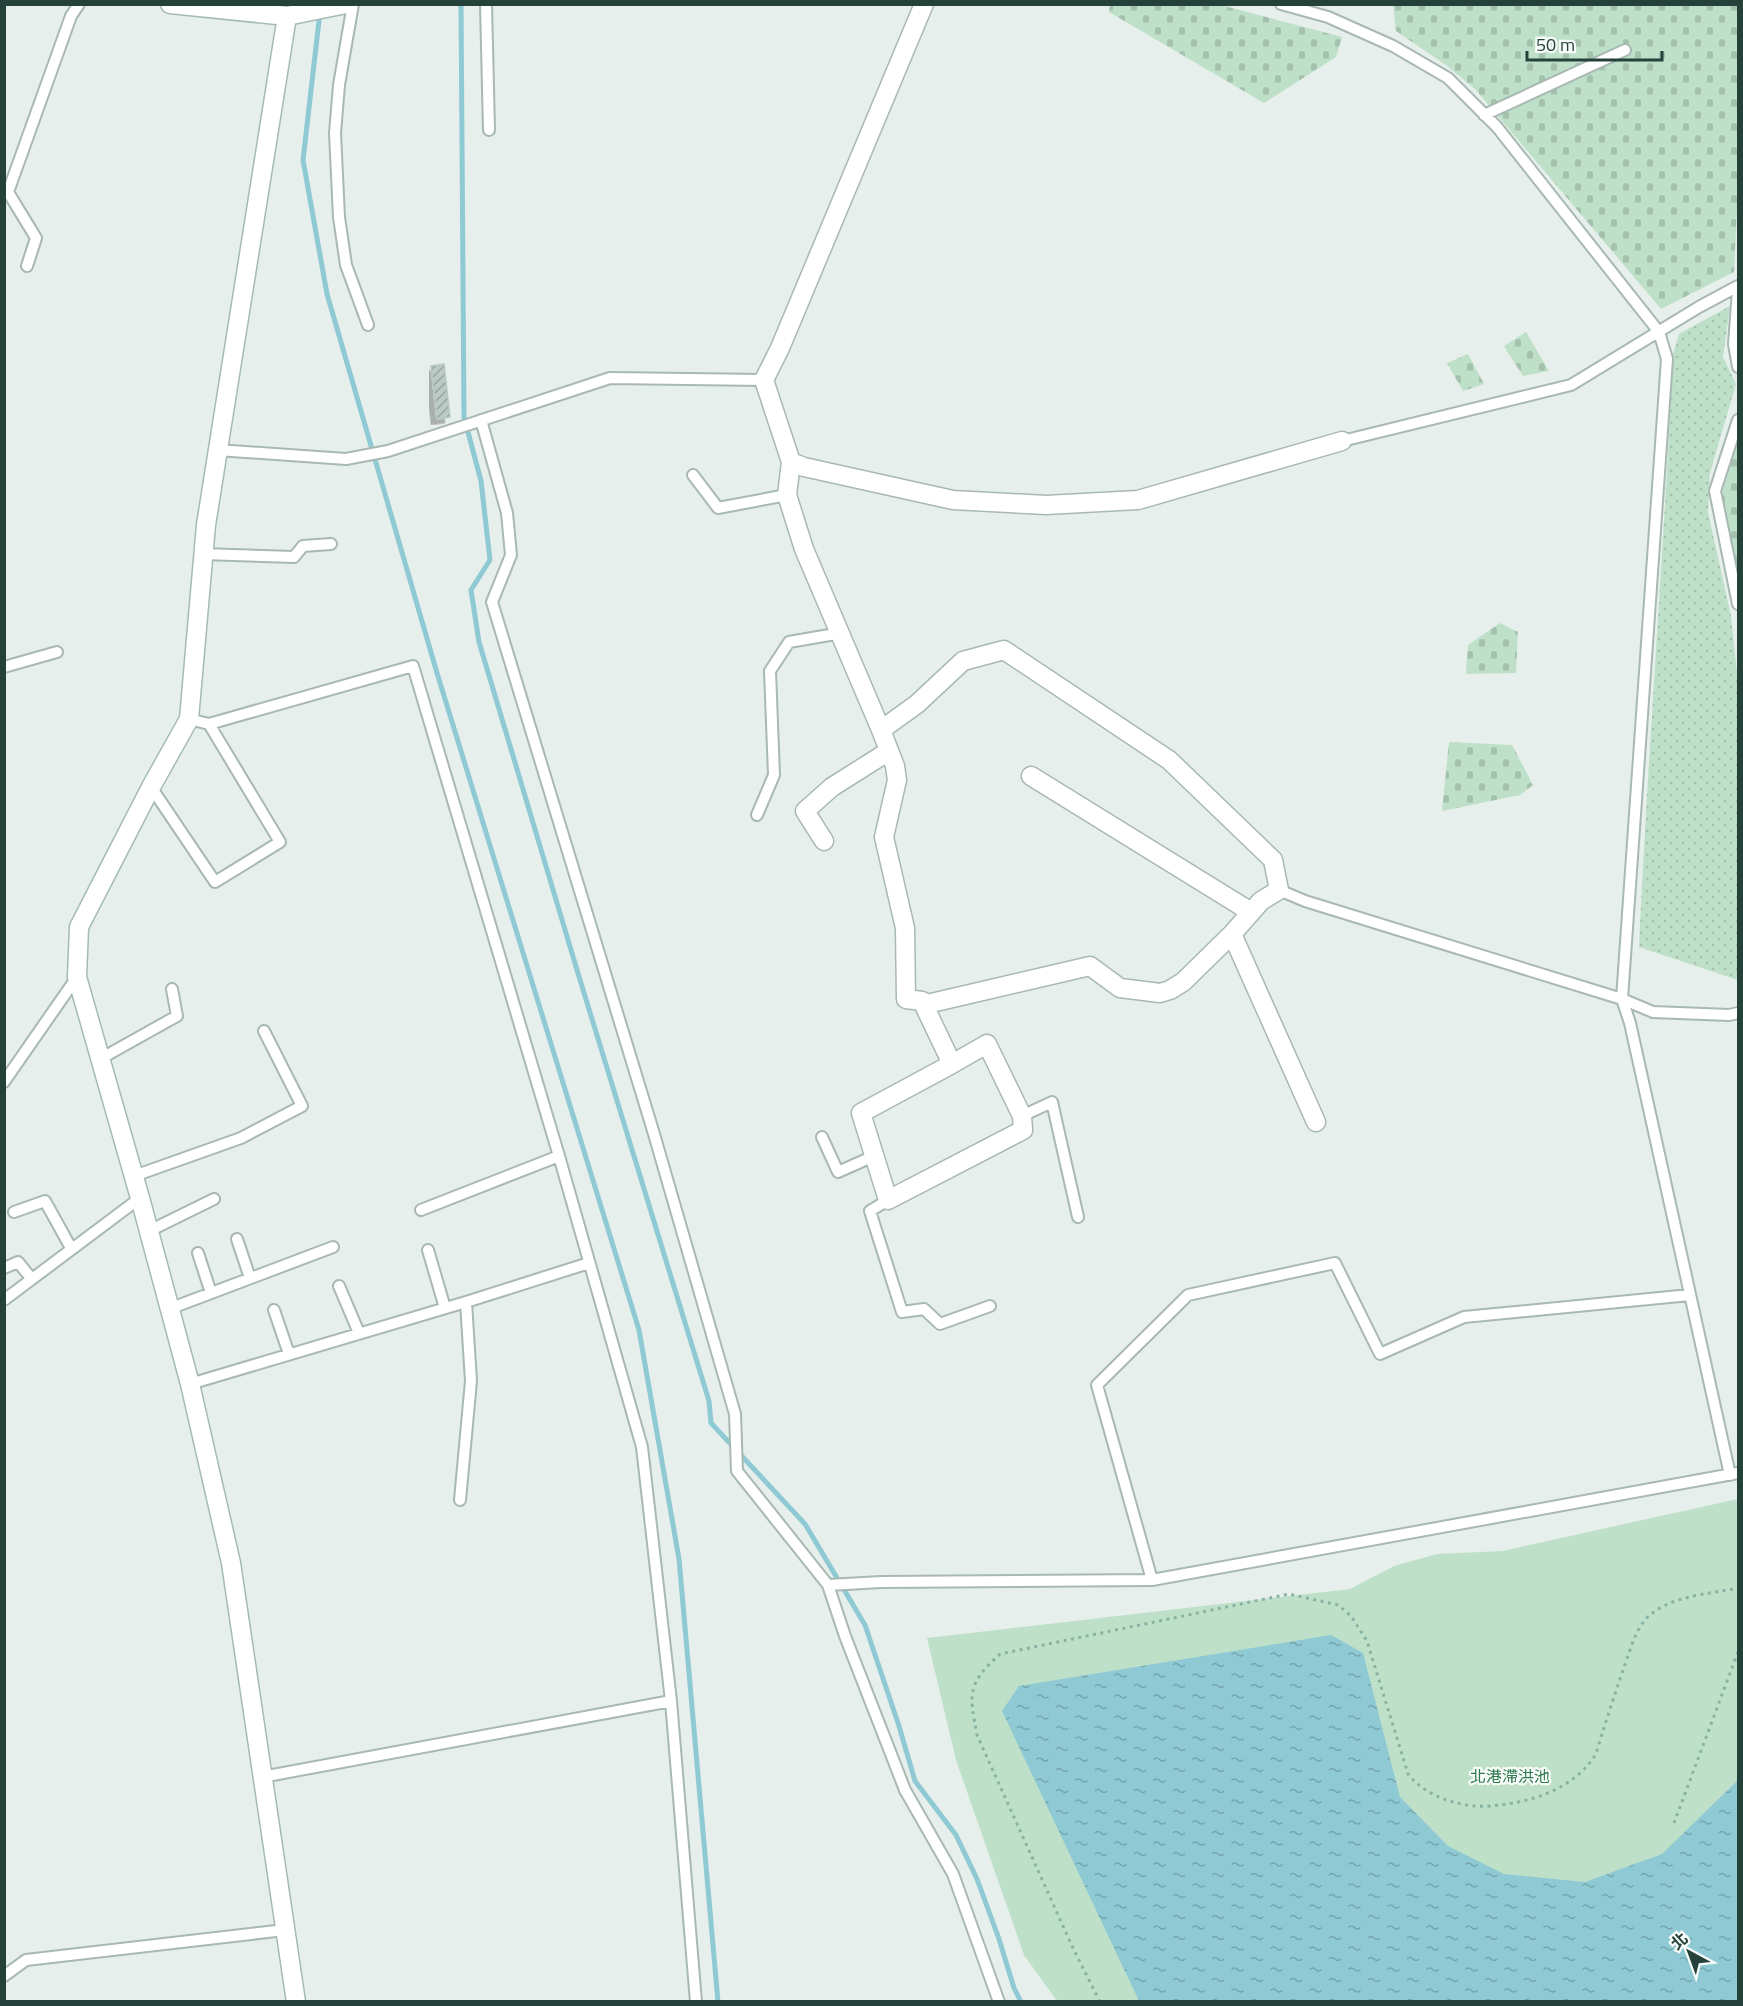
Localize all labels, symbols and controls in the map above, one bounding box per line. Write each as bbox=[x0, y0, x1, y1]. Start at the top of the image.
scale bar bbox=[1527, 24, 1662, 62]
text: 50 m bbox=[1536, 31, 1575, 58]
park label: 北港滯洪池 bbox=[1470, 1764, 1550, 1788]
north arrow bbox=[1659, 1922, 1719, 1982]
text: 北 bbox=[1665, 1926, 1693, 1955]

